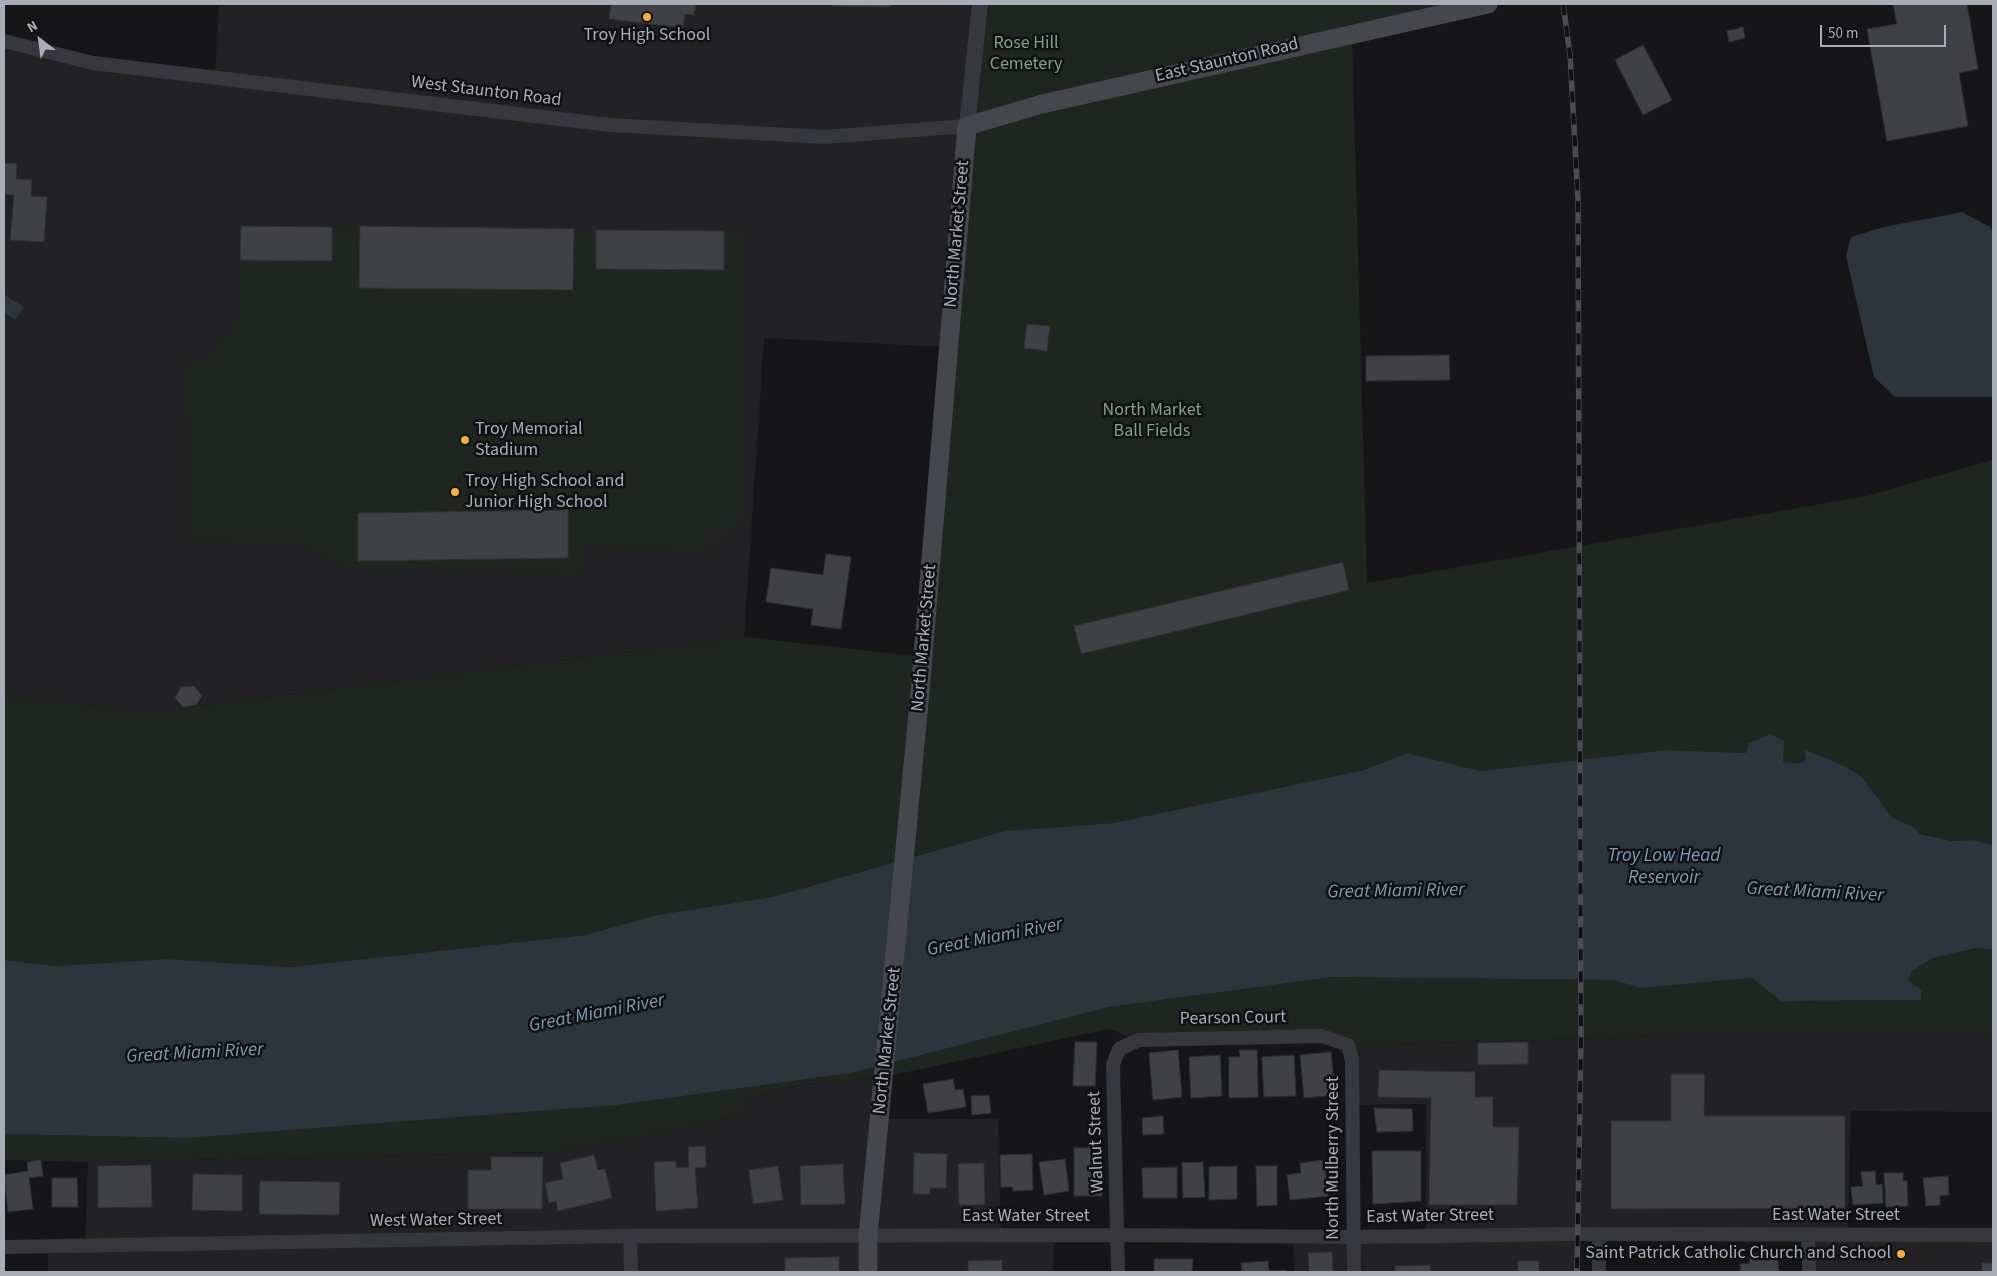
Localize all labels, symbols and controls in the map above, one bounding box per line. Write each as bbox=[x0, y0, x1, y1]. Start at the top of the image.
marker: Troy High School bbox=[641, 11, 653, 23]
north arrow bbox=[15, 15, 65, 65]
scale bar bbox=[1822, 15, 1948, 47]
text: N bbox=[23, 16, 42, 38]
text: 50 m bbox=[1828, 23, 1858, 44]
place label: Troy High School bbox=[584, 25, 710, 47]
park label: Rose Hill Cemetery bbox=[990, 33, 1062, 76]
street label: East Staunton Road bbox=[1153, 34, 1301, 88]
street label: West Staunton Road bbox=[410, 72, 562, 112]
street label: North Market Street bbox=[941, 160, 975, 308]
park label: North Market Ball Fields bbox=[1103, 400, 1201, 442]
place label: Troy Memorial Stadium bbox=[475, 419, 583, 462]
marker: Troy Memorial Stadium bbox=[459, 434, 471, 446]
place label: Troy High School and Junior High School bbox=[465, 471, 624, 514]
marker: Troy High School and Junior High School bbox=[449, 486, 461, 498]
street label: North Market Street bbox=[908, 564, 942, 712]
water label: Troy Low Head Reservoir bbox=[1607, 846, 1721, 890]
water label: Great Miami River bbox=[1746, 878, 1884, 908]
water label: Great Miami River bbox=[1327, 879, 1465, 905]
water label: Great Miami River bbox=[925, 914, 1065, 962]
street label: North Market Street bbox=[870, 966, 906, 1116]
water label: Great Miami River bbox=[527, 990, 667, 1038]
street label: Pearson Court bbox=[1180, 1007, 1286, 1031]
water label: Great Miami River bbox=[126, 1039, 264, 1069]
street label: North Mulberry Street bbox=[1323, 1076, 1345, 1240]
street label: Walnut Street bbox=[1084, 1091, 1110, 1193]
street label: East Water Street bbox=[1366, 1205, 1494, 1229]
street label: East Water Street bbox=[1772, 1205, 1900, 1227]
street label: East Water Street bbox=[962, 1206, 1090, 1228]
street label: West Water Street bbox=[370, 1209, 502, 1233]
place label: Saint Patrick Catholic Church and School bbox=[1585, 1243, 1891, 1265]
marker: Saint Patrick Catholic Church and School bbox=[1895, 1248, 1907, 1260]

